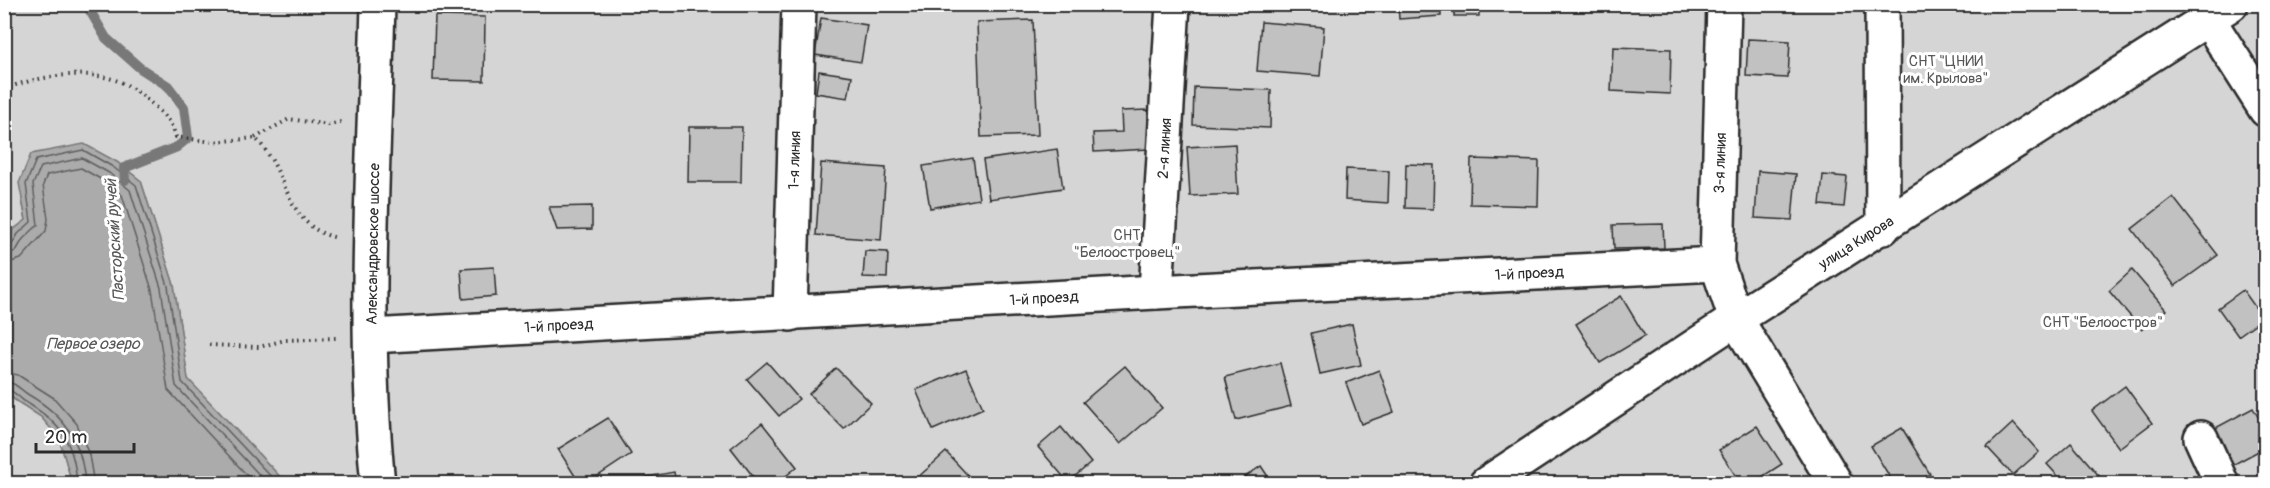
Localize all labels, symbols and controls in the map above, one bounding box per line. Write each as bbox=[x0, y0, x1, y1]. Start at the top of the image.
park label: СНТ "ЦНИИ им. Крылова" bbox=[1904, 52, 1988, 88]
street label: 2-я линия bbox=[1154, 117, 1176, 179]
street label: 1-я линия bbox=[785, 131, 805, 190]
street label: 3-я линия bbox=[1710, 132, 1731, 194]
street label: Александровское шоссе bbox=[363, 162, 384, 325]
water label: Пасторский ручей bbox=[101, 177, 129, 301]
street label: улица Кирова bbox=[1814, 212, 1898, 274]
park label: СНТ "Белоостровец" bbox=[1074, 226, 1180, 262]
street label: 1-й проезд bbox=[1494, 263, 1564, 285]
street label: 1-й проезд bbox=[1009, 287, 1079, 310]
park label: СНТ "Белоостров" bbox=[2043, 313, 2163, 332]
street label: 1-й проезд bbox=[524, 315, 594, 337]
water label: Первое озеро bbox=[46, 334, 141, 354]
scale bar bbox=[36, 416, 134, 454]
text: 20 m bbox=[45, 426, 87, 449]

